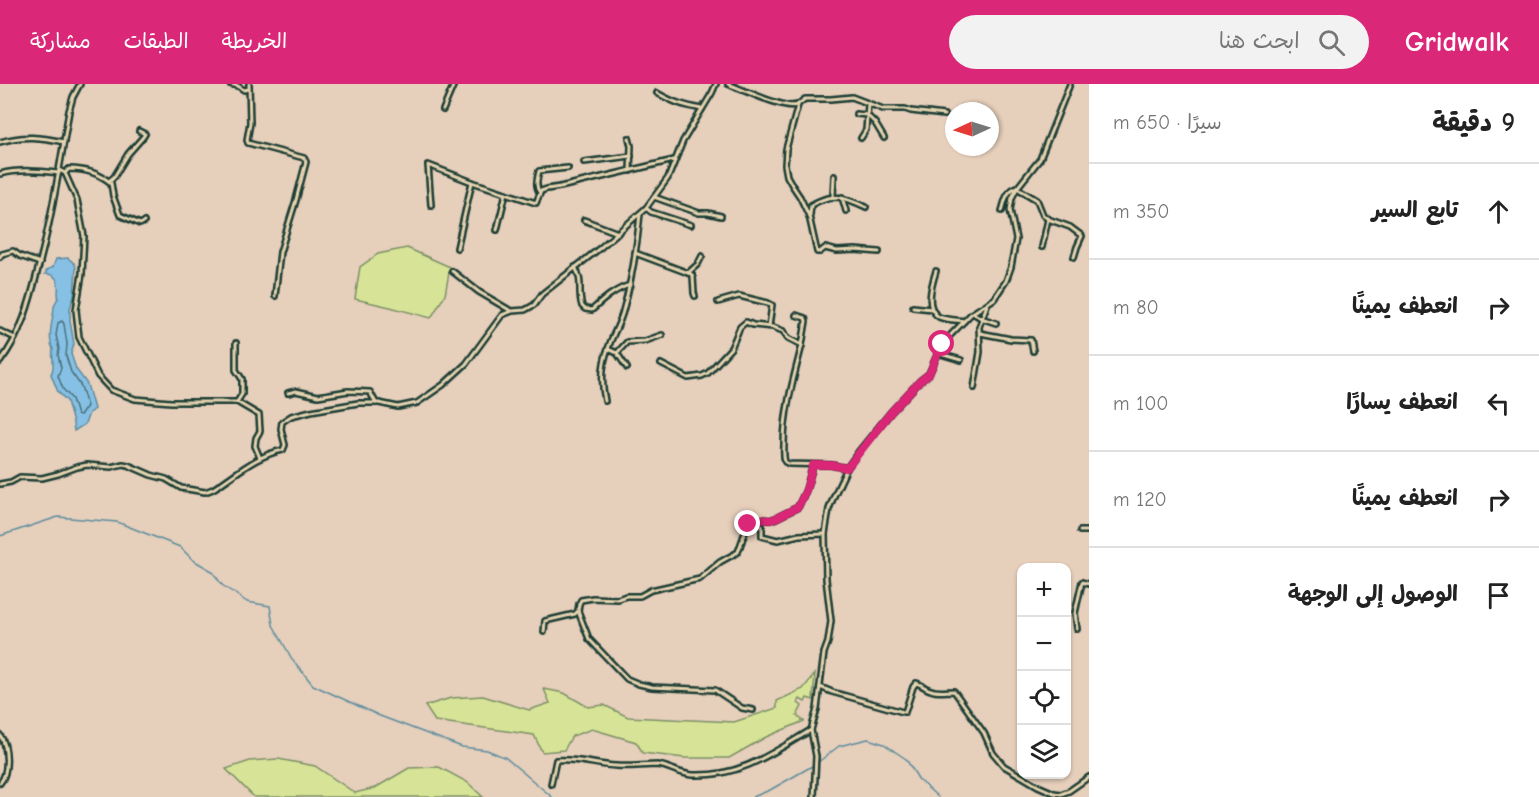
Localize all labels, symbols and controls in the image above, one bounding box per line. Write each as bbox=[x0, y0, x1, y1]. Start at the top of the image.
search box bbox=[949, 15, 1369, 69]
icon: search bbox=[1315, 26, 1348, 59]
text: Gridwalk bbox=[1405, 26, 1509, 58]
text: ابحث هنا bbox=[1219, 28, 1300, 54]
text: مشاركة bbox=[30, 29, 91, 53]
text: الطبقات bbox=[124, 29, 189, 53]
text: الخريطة bbox=[222, 29, 287, 53]
north arrow bbox=[945, 102, 999, 156]
text: 9 دقيقة bbox=[1432, 108, 1515, 138]
text: سيرًا · 650 m bbox=[1113, 111, 1222, 134]
icon: ahead bbox=[1482, 195, 1515, 228]
text: تابع السير bbox=[1372, 197, 1458, 223]
text: 350 m bbox=[1113, 200, 1169, 223]
icon: right bbox=[1482, 291, 1515, 324]
text: انعطف يمينًا bbox=[1352, 293, 1458, 319]
text: 80 m bbox=[1113, 296, 1159, 319]
route start bbox=[928, 330, 954, 356]
icon: left bbox=[1482, 387, 1515, 420]
text: انعطف يسارًا bbox=[1346, 389, 1458, 415]
text: 100 m bbox=[1113, 392, 1169, 415]
icon: right bbox=[1482, 483, 1515, 516]
text: انعطف يمينًا bbox=[1352, 485, 1458, 511]
text: 120 m bbox=[1113, 488, 1167, 511]
route end bbox=[734, 510, 760, 536]
map controls bbox=[1017, 563, 1071, 779]
button: + bbox=[1017, 563, 1071, 617]
icon: arrive bbox=[1482, 579, 1515, 612]
text: الوصول إلى الوجهة bbox=[1288, 581, 1458, 607]
button: − bbox=[1017, 617, 1071, 671]
button: locate bbox=[1017, 671, 1071, 725]
button: layers bbox=[1017, 725, 1071, 779]

